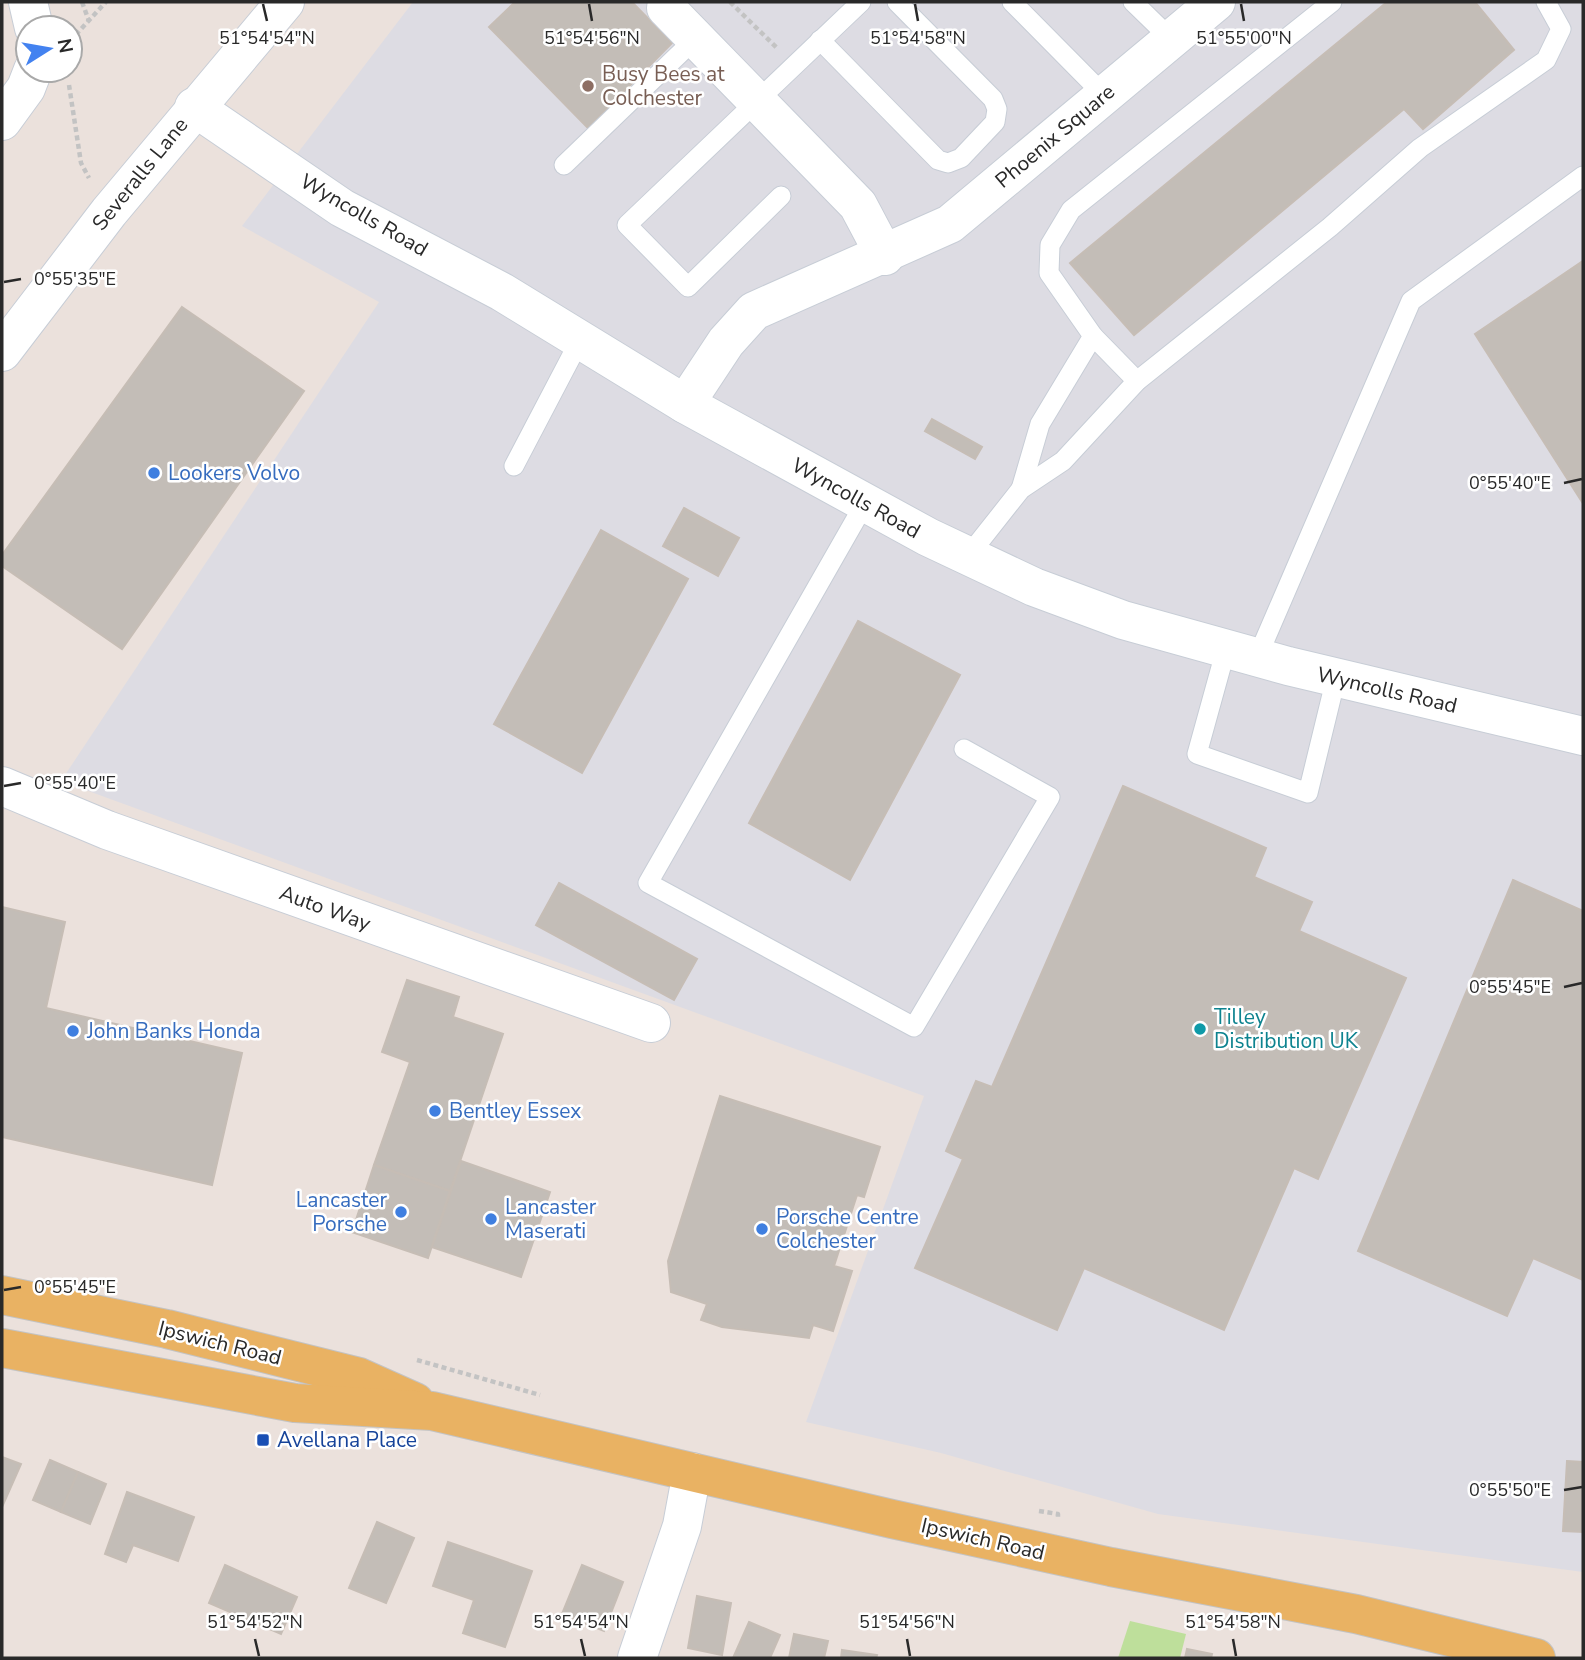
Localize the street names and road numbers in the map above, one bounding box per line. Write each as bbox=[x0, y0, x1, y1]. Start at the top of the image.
street label: Phoenix Square bbox=[989, 78, 1121, 194]
street label: Severalls Lane bbox=[86, 112, 194, 236]
street label: Wyncolls Road bbox=[295, 167, 433, 263]
street label: Wyncolls Road bbox=[787, 451, 925, 545]
street label: Wyncolls Road bbox=[1314, 660, 1460, 720]
street label: Auto Way bbox=[276, 879, 375, 937]
street label: Ipswich Road bbox=[156, 1314, 284, 1372]
street label: Ipswich Road bbox=[918, 1511, 1048, 1567]

